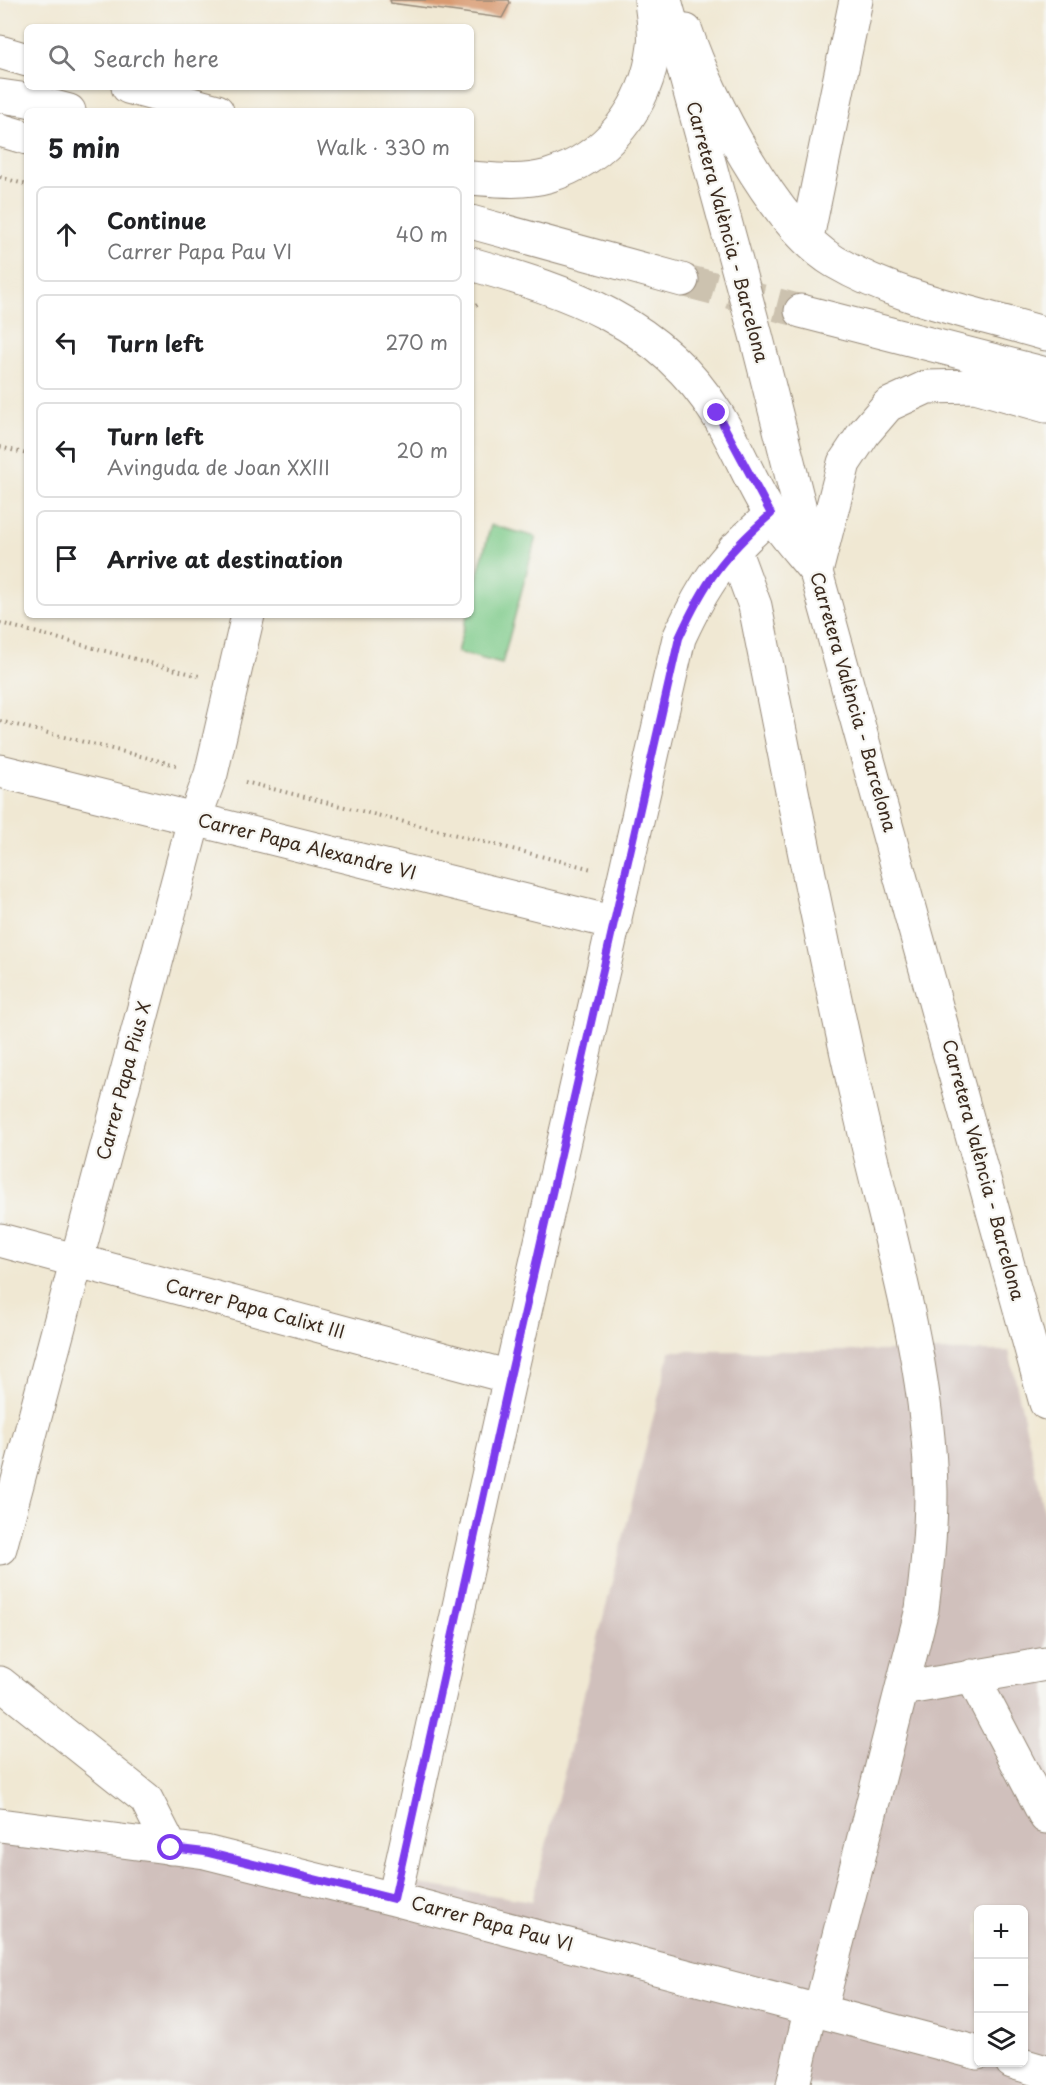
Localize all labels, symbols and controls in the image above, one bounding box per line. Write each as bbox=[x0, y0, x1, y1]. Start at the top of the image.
search box bbox=[24, 24, 474, 90]
icon: search bbox=[45, 41, 78, 74]
text: Search here bbox=[93, 41, 219, 74]
street label: Carretera València - Barcelona bbox=[681, 98, 777, 366]
text: 5 min bbox=[48, 128, 120, 167]
text: Walk · 330 m bbox=[316, 132, 450, 162]
text: Continue bbox=[107, 203, 206, 236]
icon: ahead bbox=[50, 218, 83, 251]
text: 40 m bbox=[396, 219, 448, 249]
text: Carrer Papa Pau VI bbox=[107, 236, 292, 266]
icon: left bbox=[50, 326, 83, 359]
text: Turn left bbox=[107, 326, 204, 359]
text: 270 m bbox=[385, 327, 448, 357]
route end bbox=[703, 399, 729, 425]
text: Turn left bbox=[107, 419, 204, 452]
icon: left bbox=[50, 434, 83, 467]
text: 20 m bbox=[396, 435, 448, 465]
text: Avinguda de Joan XXIII bbox=[107, 452, 330, 482]
icon: arrive bbox=[50, 542, 83, 575]
text: Arrive at destination bbox=[107, 542, 343, 575]
street label: Carretera València - Barcelona bbox=[804, 568, 905, 836]
street label: Carrer Papa Alexandre VI bbox=[195, 805, 419, 886]
street label: Carrer Papa Pius X bbox=[88, 998, 157, 1163]
street label: Carretera València - Barcelona bbox=[937, 1036, 1033, 1304]
street label: Carrer Papa Calixt III bbox=[163, 1271, 348, 1344]
route start bbox=[157, 1834, 183, 1860]
street label: Carrer Papa Pau VI bbox=[408, 1888, 576, 1957]
map controls bbox=[974, 1905, 1028, 2067]
button: + bbox=[974, 1905, 1028, 1959]
button: − bbox=[974, 1959, 1028, 2013]
button: layers bbox=[974, 2013, 1028, 2067]

